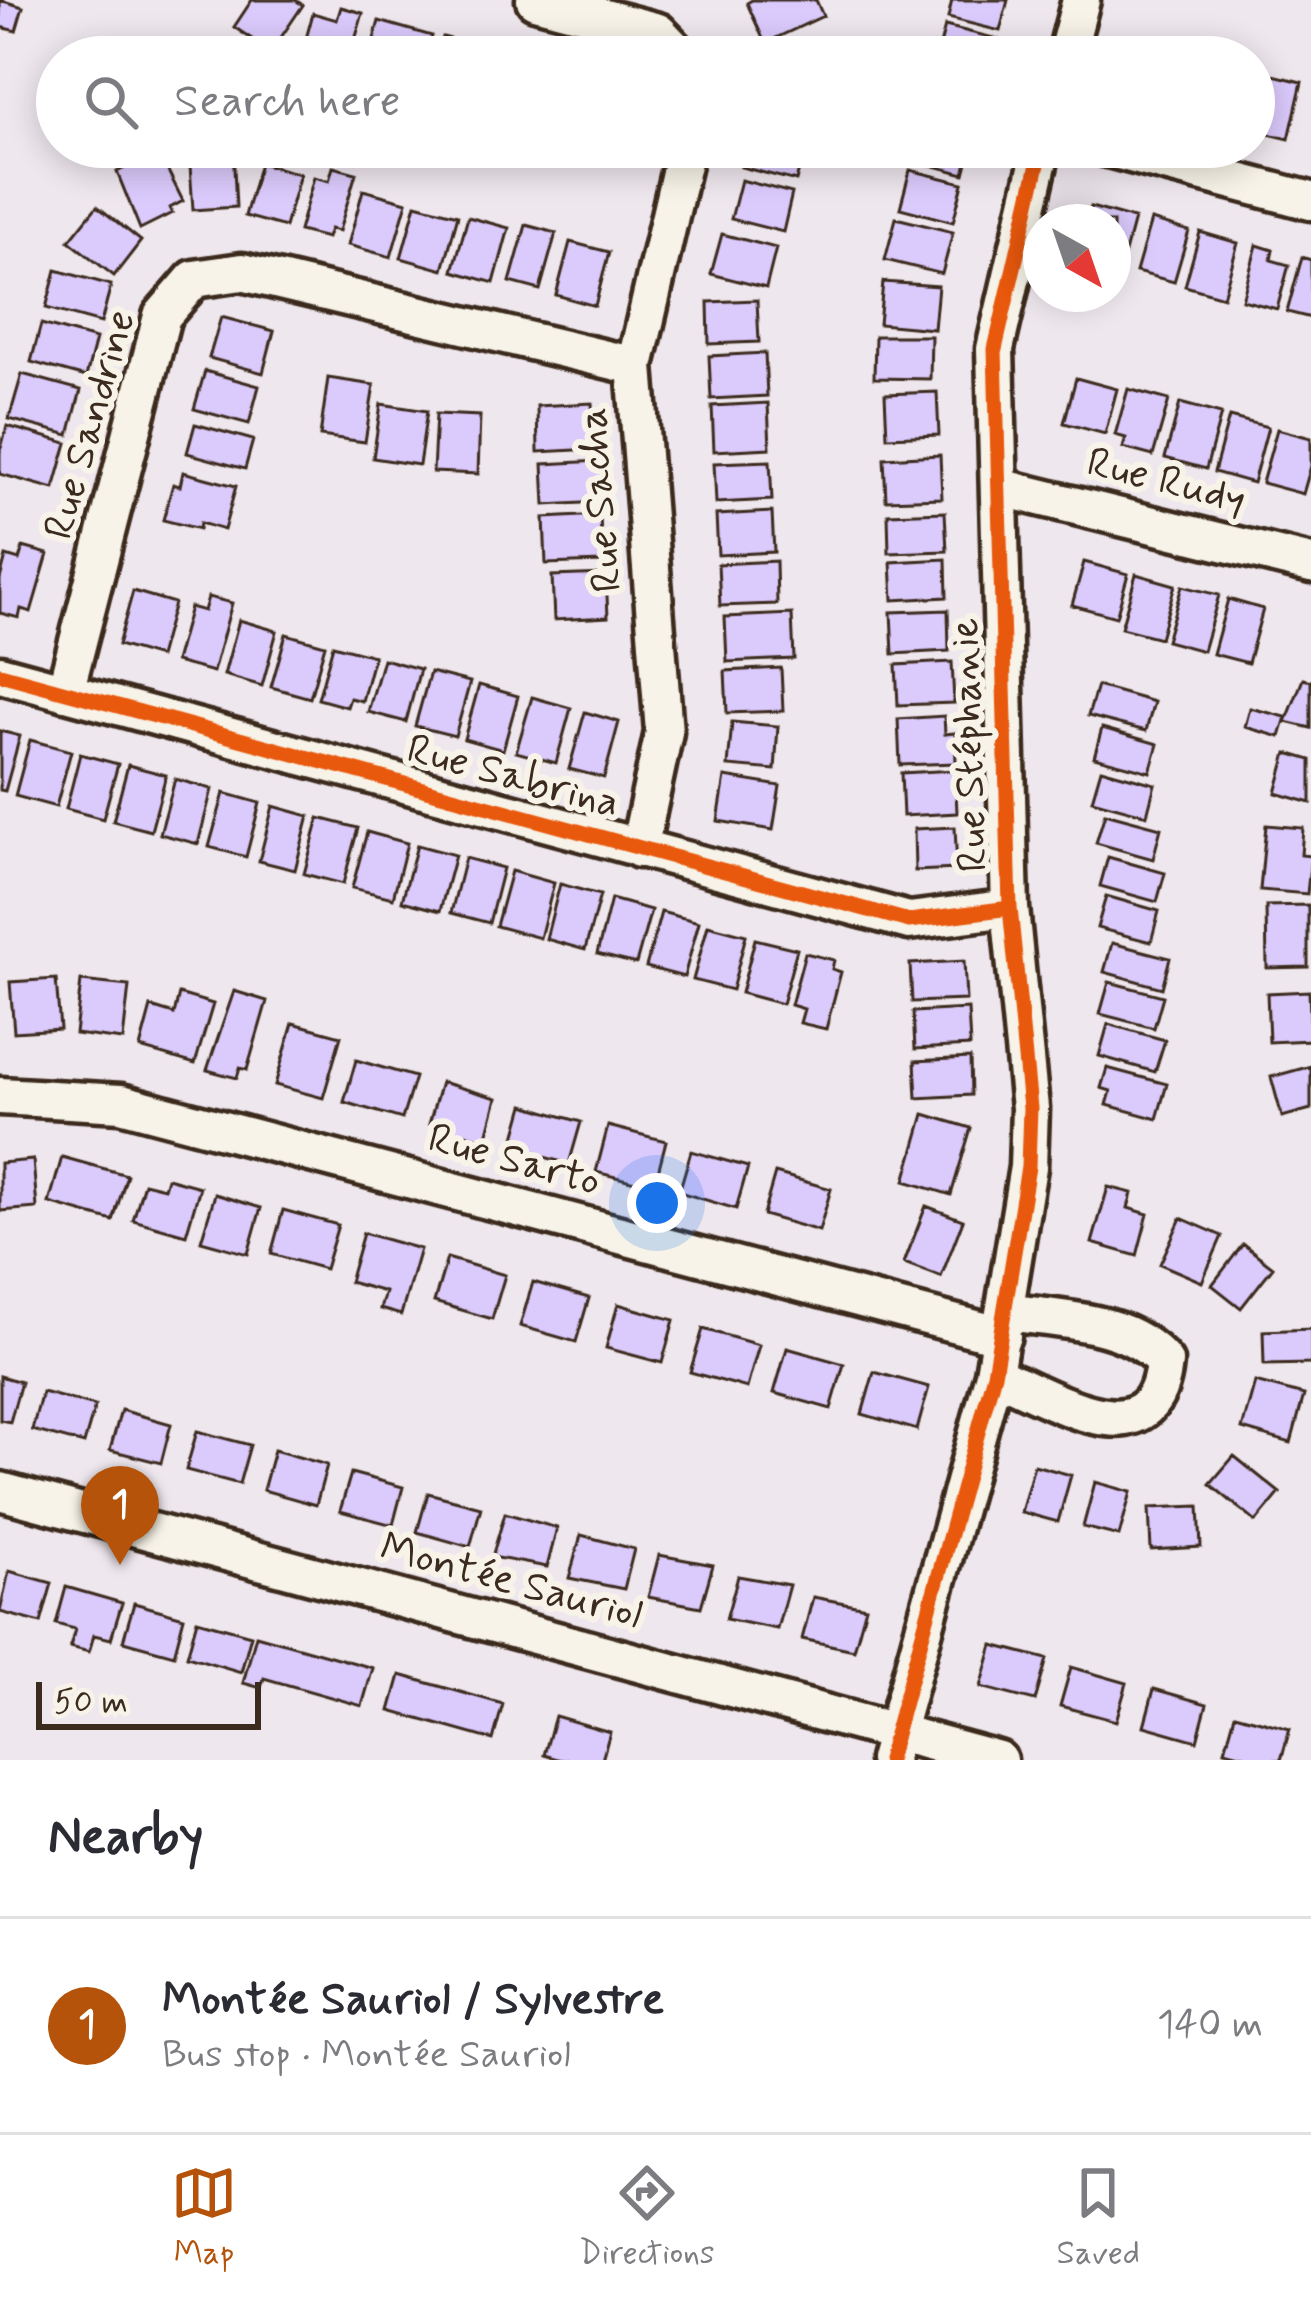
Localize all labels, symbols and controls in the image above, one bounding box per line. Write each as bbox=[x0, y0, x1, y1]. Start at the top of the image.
search box bbox=[36, 36, 1275, 168]
icon: search bbox=[78, 69, 144, 135]
text: Search here bbox=[174, 73, 401, 132]
north arrow bbox=[1023, 204, 1131, 312]
street label: Rue Sandrine bbox=[32, 304, 150, 546]
street label: Rue Sacha bbox=[566, 405, 636, 595]
street label: Rue Rudy bbox=[1081, 436, 1251, 528]
street label: Rue Stéphanie bbox=[938, 617, 1002, 873]
street label: Rue Sabrina bbox=[401, 722, 625, 832]
street label: Rue Sarto bbox=[422, 1112, 606, 1210]
your location bbox=[627, 1173, 687, 1233]
pin: 1 bbox=[81, 1466, 159, 1565]
street label: Montée Sauriol bbox=[374, 1521, 648, 1643]
scale bar bbox=[36, 1676, 261, 1729]
text: 50 m bbox=[54, 1681, 128, 1725]
text: Nearby bbox=[48, 1805, 203, 1871]
text: Montée Sauriol / Sylvestre bbox=[162, 1971, 664, 2030]
text: 1 bbox=[78, 2000, 96, 2051]
text: 140 m bbox=[1157, 2000, 1263, 2051]
text: Bus stop · Montée Sauriol bbox=[162, 2030, 571, 2081]
tab: Map bbox=[171, 2160, 237, 2276]
tab: Directions bbox=[579, 2160, 715, 2276]
tab: Saved bbox=[1057, 2160, 1140, 2276]

